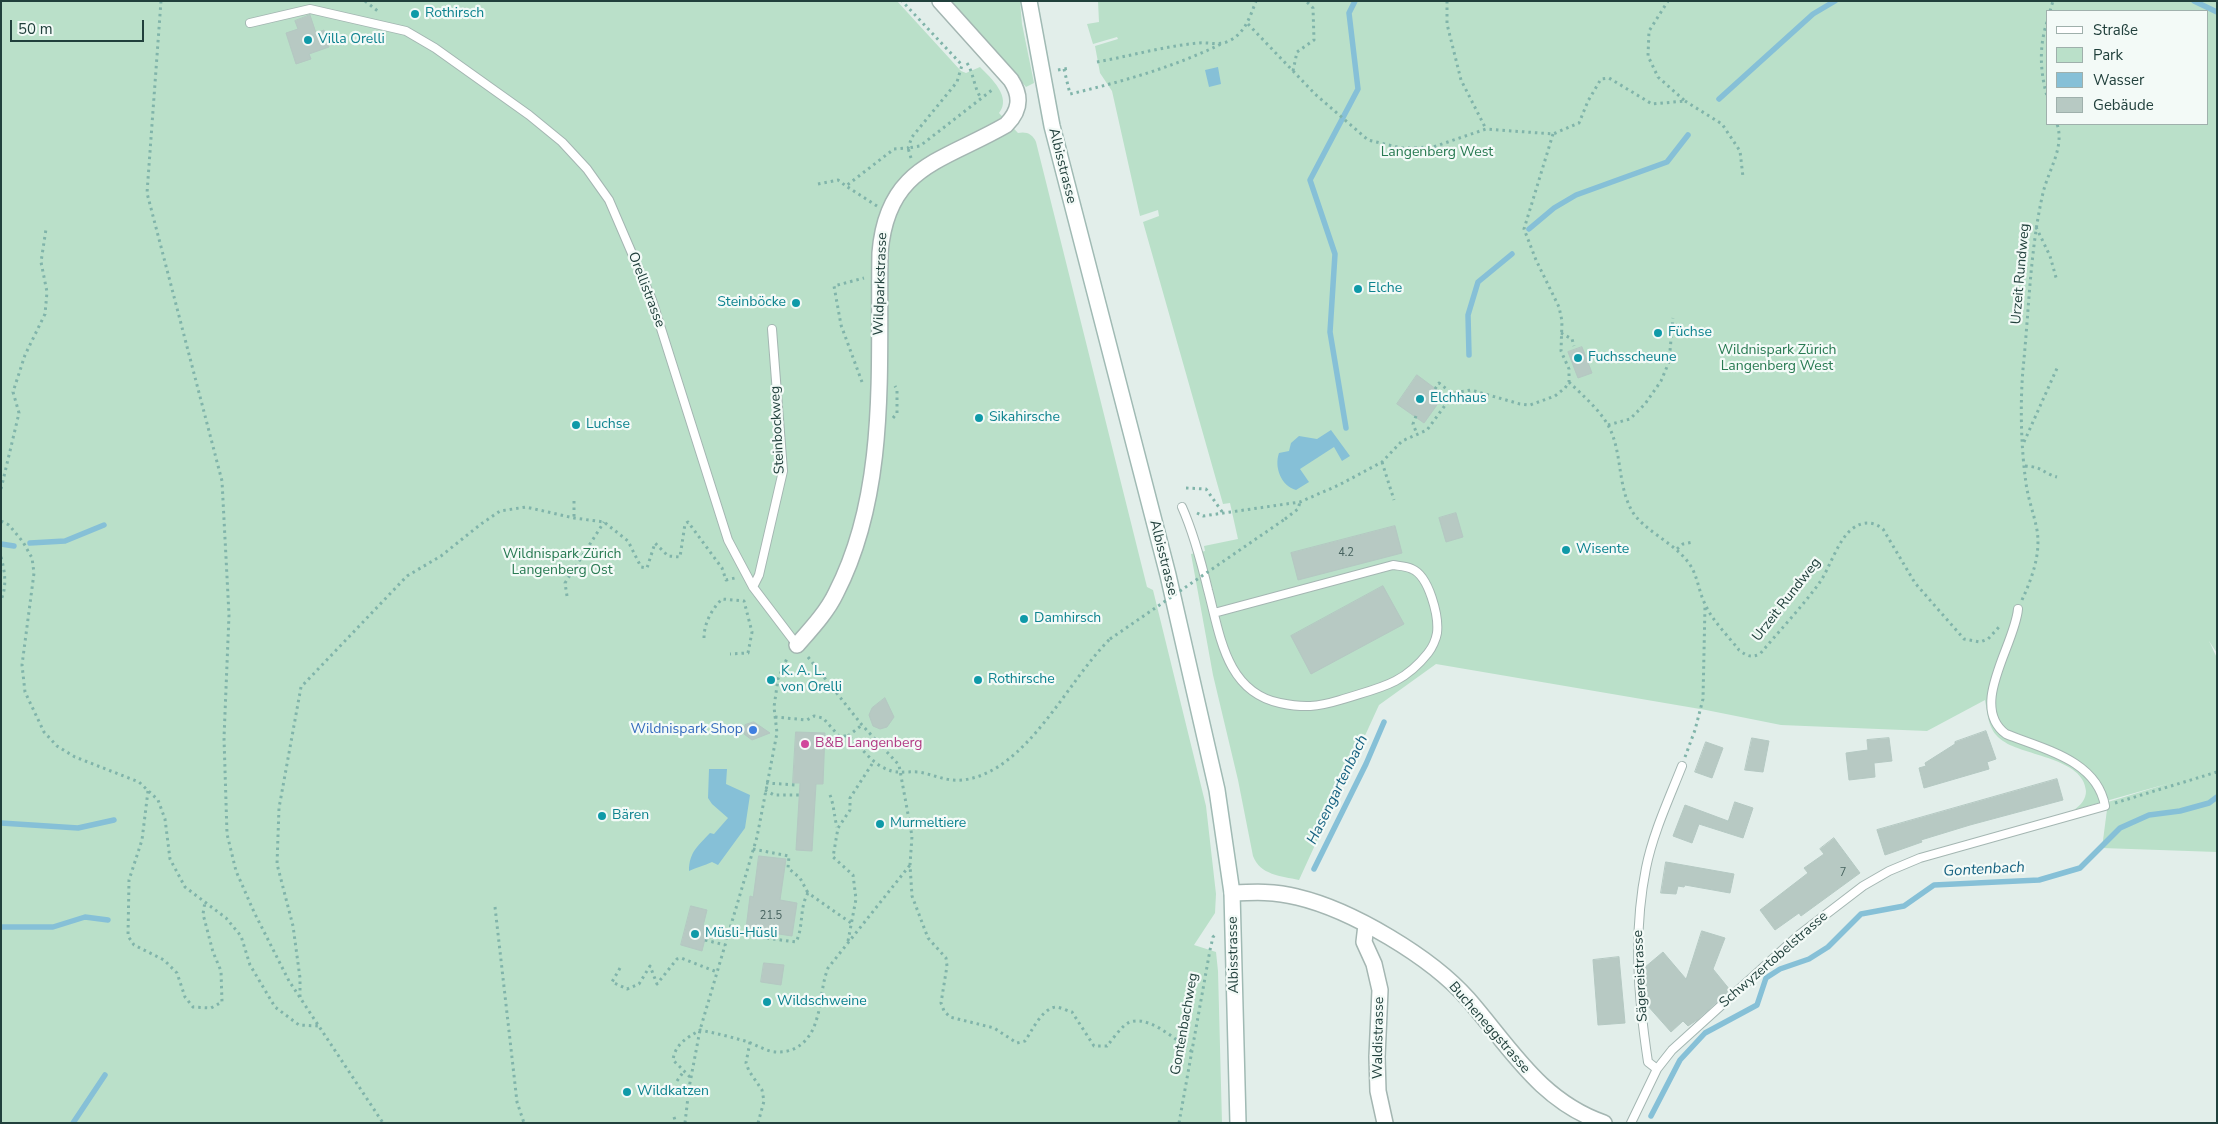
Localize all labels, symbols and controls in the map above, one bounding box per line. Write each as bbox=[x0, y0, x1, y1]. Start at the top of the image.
place label: Rothirsch bbox=[425, 6, 484, 22]
marker: Rothirsch bbox=[409, 8, 421, 20]
scale bar bbox=[12, 10, 146, 42]
legend bbox=[2046, 10, 2208, 125]
text: 50 m bbox=[18, 19, 53, 39]
text: Straße bbox=[2093, 20, 2138, 40]
place label: Villa Orelli bbox=[318, 32, 385, 48]
marker: Villa Orelli bbox=[302, 34, 314, 46]
text: Park bbox=[2093, 45, 2123, 65]
text: Wasser bbox=[2093, 70, 2144, 90]
text: Gebäude bbox=[2093, 95, 2154, 115]
street label: Albisstrasse bbox=[1044, 126, 1080, 206]
park label: Langenberg West bbox=[1381, 145, 1493, 161]
street label: Urzeit Rundweg bbox=[2008, 223, 2034, 325]
street label: Wildparkstrasse bbox=[871, 232, 891, 336]
street label: Orellistrasse bbox=[624, 250, 668, 330]
place label: Elche bbox=[1368, 281, 1402, 297]
marker: Elche bbox=[1352, 283, 1364, 295]
place label: Steinböcke bbox=[717, 295, 786, 311]
marker: Steinböcke bbox=[790, 297, 802, 309]
place label: Füchse bbox=[1668, 325, 1712, 341]
marker: Füchse bbox=[1652, 327, 1664, 339]
park label: Wildnispark Zürich Langenberg West bbox=[1718, 343, 1836, 376]
place label: Fuchsscheune bbox=[1588, 350, 1676, 366]
marker: Fuchsscheune bbox=[1572, 352, 1584, 364]
street label: Steinbockweg bbox=[767, 385, 789, 475]
place label: Elchhaus bbox=[1430, 391, 1487, 407]
marker: Elchhaus bbox=[1414, 393, 1426, 405]
place label: Sikahirsche bbox=[989, 410, 1060, 426]
marker: Sikahirsche bbox=[973, 412, 985, 424]
place label: Luchse bbox=[586, 417, 630, 433]
marker: Luchse bbox=[570, 419, 582, 431]
street label: Albisstrasse bbox=[1145, 518, 1181, 598]
place label: Wisente bbox=[1576, 542, 1629, 558]
marker: Wisente bbox=[1560, 544, 1572, 556]
house number: 4.2 bbox=[1338, 546, 1354, 560]
park label: Wildnispark Zürich Langenberg Ost bbox=[503, 547, 621, 580]
street label: Urzeit Rundweg bbox=[1749, 555, 1825, 645]
place label: Damhirsch bbox=[1034, 611, 1101, 627]
marker: Damhirsch bbox=[1018, 613, 1030, 625]
place label: K. A. L. von Orelli bbox=[781, 664, 842, 696]
place label: Rothirsche bbox=[988, 672, 1055, 688]
marker: K. A. L. von Orelli bbox=[765, 674, 777, 686]
marker: Rothirsche bbox=[972, 674, 984, 686]
place label: Wildnispark Shop bbox=[630, 722, 743, 738]
marker: Wildnispark Shop bbox=[747, 724, 759, 736]
water label: Hasengartenbach bbox=[1304, 732, 1372, 848]
place label: B&B Langenberg bbox=[815, 736, 923, 752]
marker: B&B Langenberg bbox=[799, 738, 811, 750]
place label: Bären bbox=[612, 808, 649, 824]
marker: Bären bbox=[596, 810, 608, 822]
place label: Murmeltiere bbox=[890, 816, 966, 832]
marker: Murmeltiere bbox=[874, 818, 886, 830]
water label: Gontenbach bbox=[1943, 859, 2025, 881]
house number: 7 bbox=[1840, 866, 1846, 880]
street label: Schwyzertobelstrasse bbox=[1716, 908, 1832, 1012]
house number: 21.5 bbox=[760, 909, 782, 923]
street label: Albisstrasse bbox=[1225, 916, 1243, 994]
place label: Müsli-Hüsli bbox=[705, 926, 778, 942]
marker: Müsli-Hüsli bbox=[689, 928, 701, 940]
street label: Sägereistrasse bbox=[1630, 930, 1652, 1022]
street label: Gontenbachweg bbox=[1168, 972, 1202, 1076]
street label: Bucheneggstrasse bbox=[1445, 979, 1533, 1077]
place label: Wildschweine bbox=[777, 994, 867, 1010]
marker: Wildschweine bbox=[761, 996, 773, 1008]
street label: Waldistrasse bbox=[1370, 997, 1388, 1079]
place label: Wildkatzen bbox=[637, 1084, 709, 1100]
marker: Wildkatzen bbox=[621, 1086, 633, 1098]

